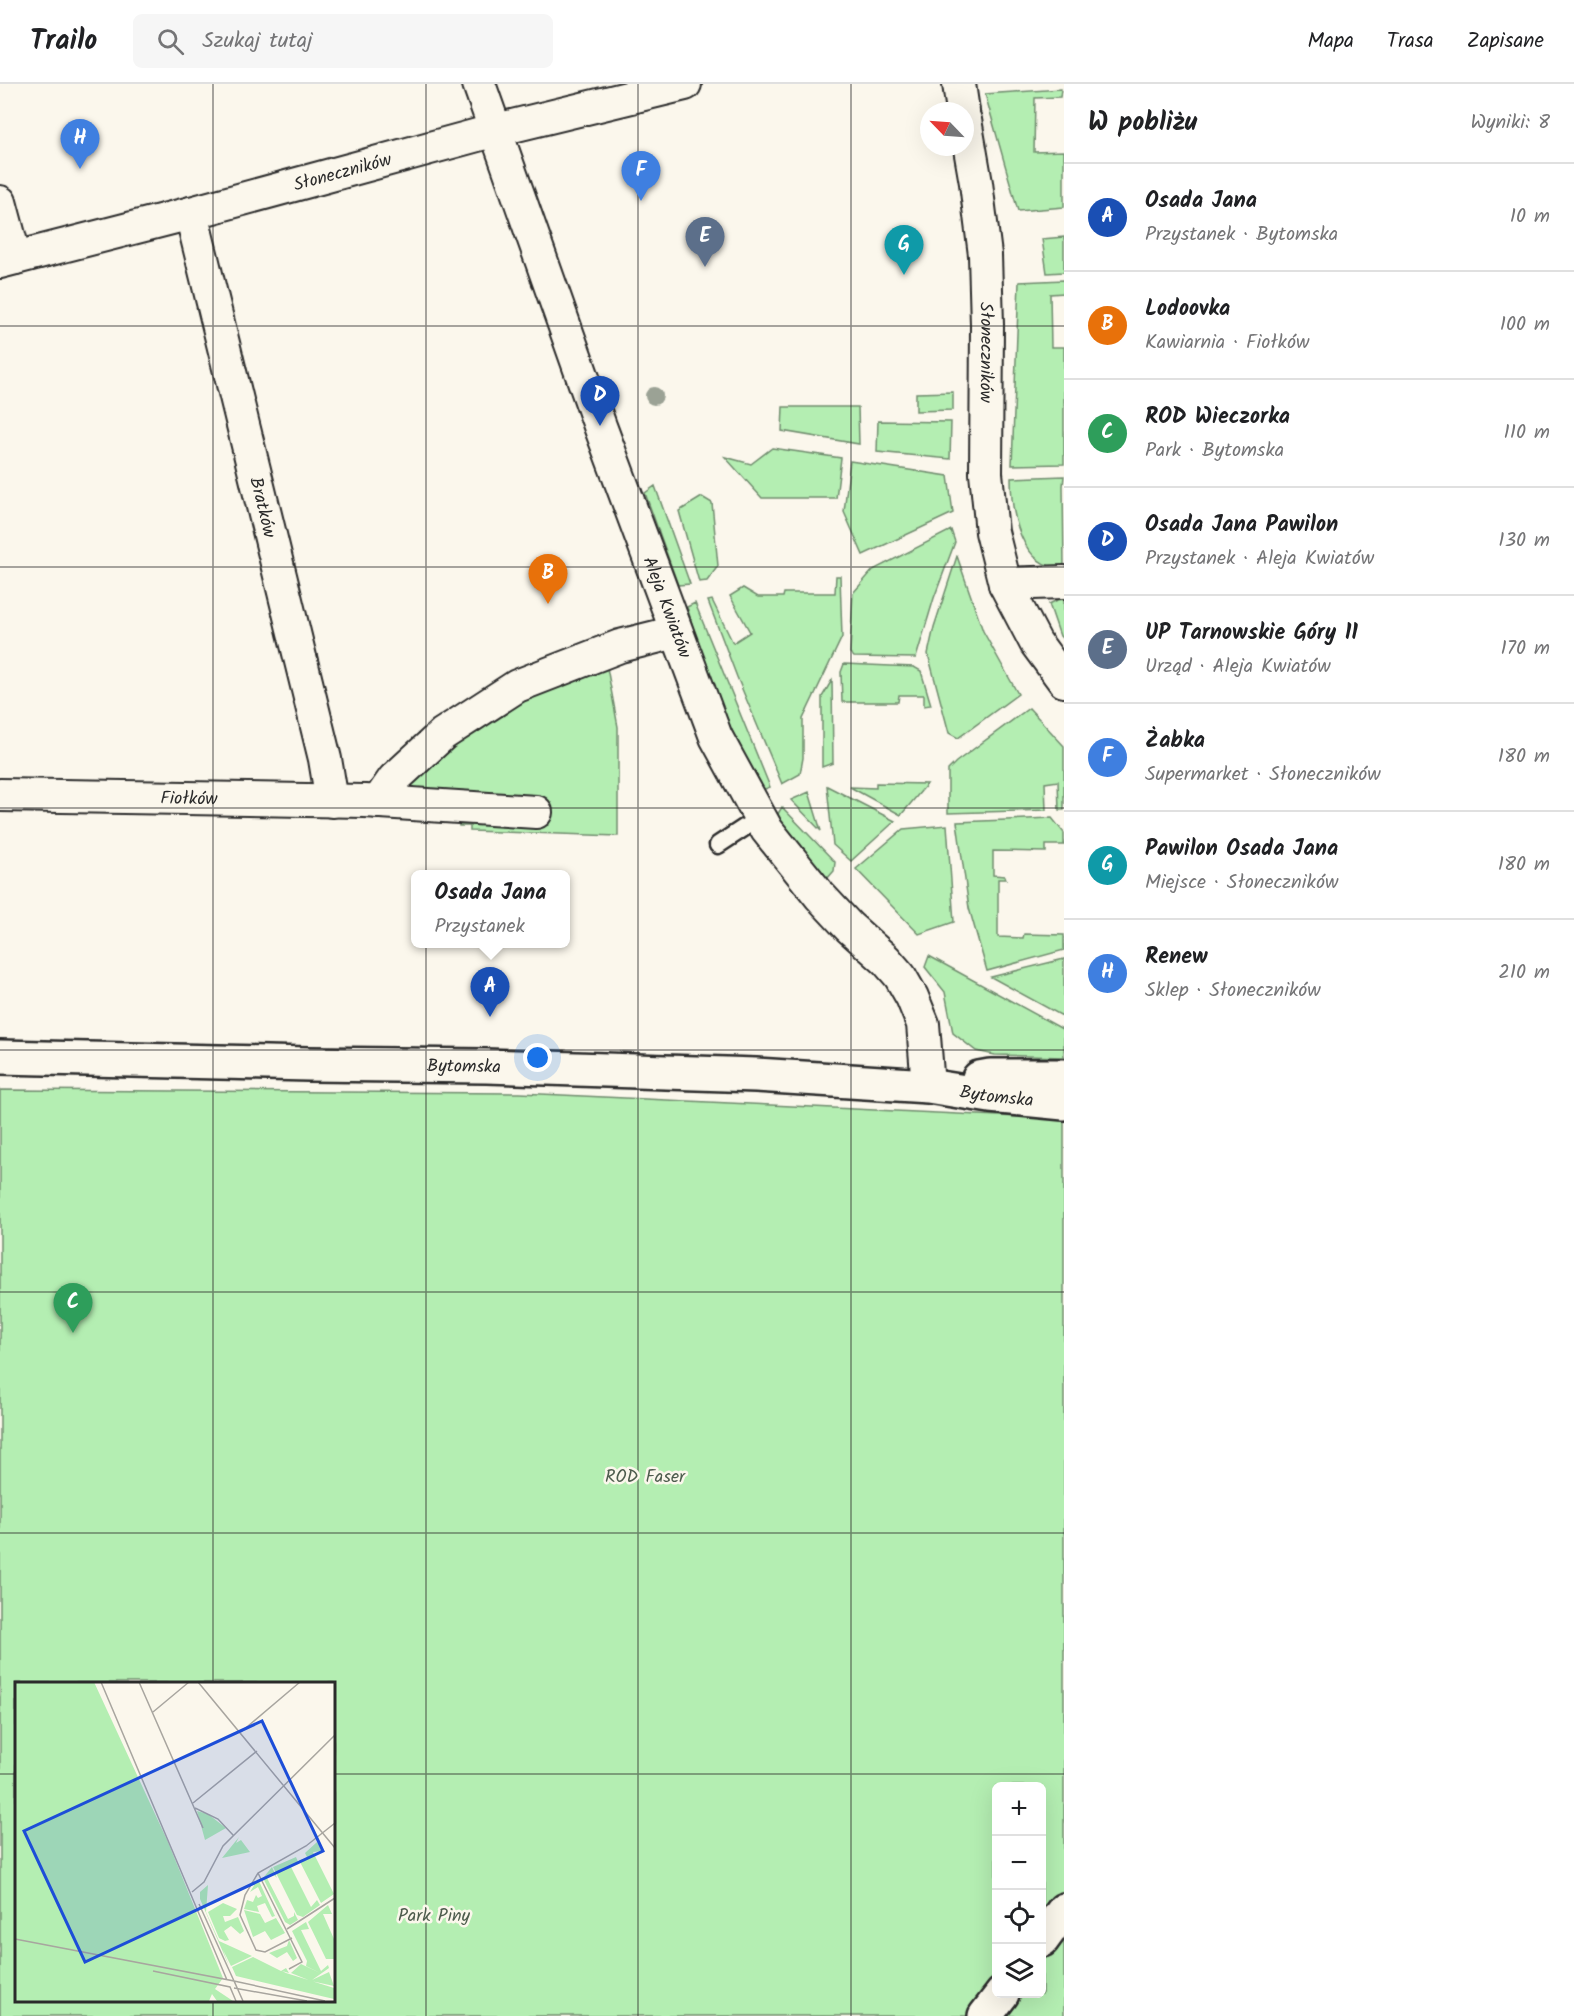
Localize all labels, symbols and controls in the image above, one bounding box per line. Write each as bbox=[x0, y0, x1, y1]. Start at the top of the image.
search box bbox=[133, 14, 553, 68]
text: Trailo bbox=[30, 19, 97, 64]
text: Szukaj tutaj bbox=[202, 24, 313, 59]
icon: search bbox=[154, 25, 187, 58]
text: Mapa bbox=[1308, 25, 1354, 58]
text: Trasa bbox=[1387, 25, 1434, 58]
text: Zapisane bbox=[1467, 25, 1544, 58]
north arrow bbox=[920, 102, 974, 156]
text: W pobliżu bbox=[1088, 102, 1197, 144]
text: Wyniki: 8 bbox=[1470, 107, 1550, 139]
pin: H bbox=[60, 120, 100, 169]
street label: Słoneczników bbox=[290, 146, 396, 200]
pin: F bbox=[622, 152, 660, 201]
text: Osada Jana bbox=[1145, 184, 1257, 219]
text: A bbox=[1101, 201, 1114, 233]
text: 10 m bbox=[1510, 201, 1550, 233]
pin: E bbox=[686, 218, 724, 267]
text: Przystanek · Bytomska bbox=[1145, 219, 1338, 251]
pin: G bbox=[884, 226, 924, 275]
text: Lodoovka bbox=[1145, 292, 1230, 327]
street label: Słoneczników bbox=[970, 302, 1000, 404]
text: B bbox=[1101, 309, 1114, 341]
text: 100 m bbox=[1500, 309, 1550, 341]
text: Kawiarnia · Fiołków bbox=[1145, 327, 1309, 359]
pin: D bbox=[580, 376, 620, 426]
text: ROD Wieczorka bbox=[1145, 400, 1290, 435]
text: C bbox=[1101, 417, 1114, 449]
text: 110 m bbox=[1504, 417, 1550, 449]
text: Park · Bytomska bbox=[1145, 435, 1284, 467]
street label: Bratków bbox=[240, 474, 283, 542]
text: Osada Jana Pawilon bbox=[1145, 508, 1338, 543]
text: D bbox=[1101, 525, 1114, 557]
text: 130 m bbox=[1498, 525, 1550, 557]
text: Przystanek · Aleja Kwiatów bbox=[1145, 543, 1374, 575]
street label: Aleja Kwiatów bbox=[634, 553, 699, 663]
pin: B bbox=[528, 554, 568, 604]
text: UP Tarnowskie Góry 11 bbox=[1145, 616, 1358, 651]
text: E bbox=[1102, 633, 1113, 665]
text: 170 m bbox=[1501, 633, 1550, 665]
text: Urząd · Aleja Kwiatów bbox=[1145, 651, 1331, 683]
text: Żabka bbox=[1145, 724, 1205, 759]
text: F bbox=[1102, 741, 1113, 773]
text: 180 m bbox=[1498, 741, 1550, 773]
text: Supermarket · Słoneczników bbox=[1145, 759, 1381, 791]
street label: Fiołków bbox=[160, 785, 219, 815]
text: Pawilon Osada Jana bbox=[1145, 832, 1338, 867]
text: G bbox=[1102, 849, 1113, 881]
text: 180 m bbox=[1498, 849, 1550, 881]
text: Miejsce · Słoneczników bbox=[1145, 867, 1338, 899]
popup bbox=[411, 870, 570, 948]
text: Osada Jana bbox=[435, 876, 546, 911]
text: Przystanek bbox=[435, 911, 525, 943]
text: Renew bbox=[1145, 940, 1208, 975]
text: H bbox=[1101, 957, 1114, 989]
text: 210 m bbox=[1498, 957, 1550, 989]
pin: A bbox=[470, 968, 510, 1017]
text: Sklep · Słoneczników bbox=[1145, 975, 1321, 1007]
your location bbox=[523, 1043, 552, 1072]
street label: Bytomska bbox=[427, 1052, 501, 1082]
street label: Bytomska bbox=[957, 1078, 1035, 1116]
pin: C bbox=[54, 1284, 92, 1333]
park label: ROD Faser bbox=[605, 1463, 686, 1492]
inset map bbox=[15, 1682, 334, 2001]
map controls bbox=[992, 1782, 1046, 1998]
button: + bbox=[992, 1782, 1046, 1836]
button: − bbox=[992, 1836, 1046, 1890]
button: locate bbox=[992, 1890, 1046, 1944]
park label: Park Piny bbox=[398, 1902, 471, 1931]
button: layers bbox=[992, 1944, 1046, 1998]

